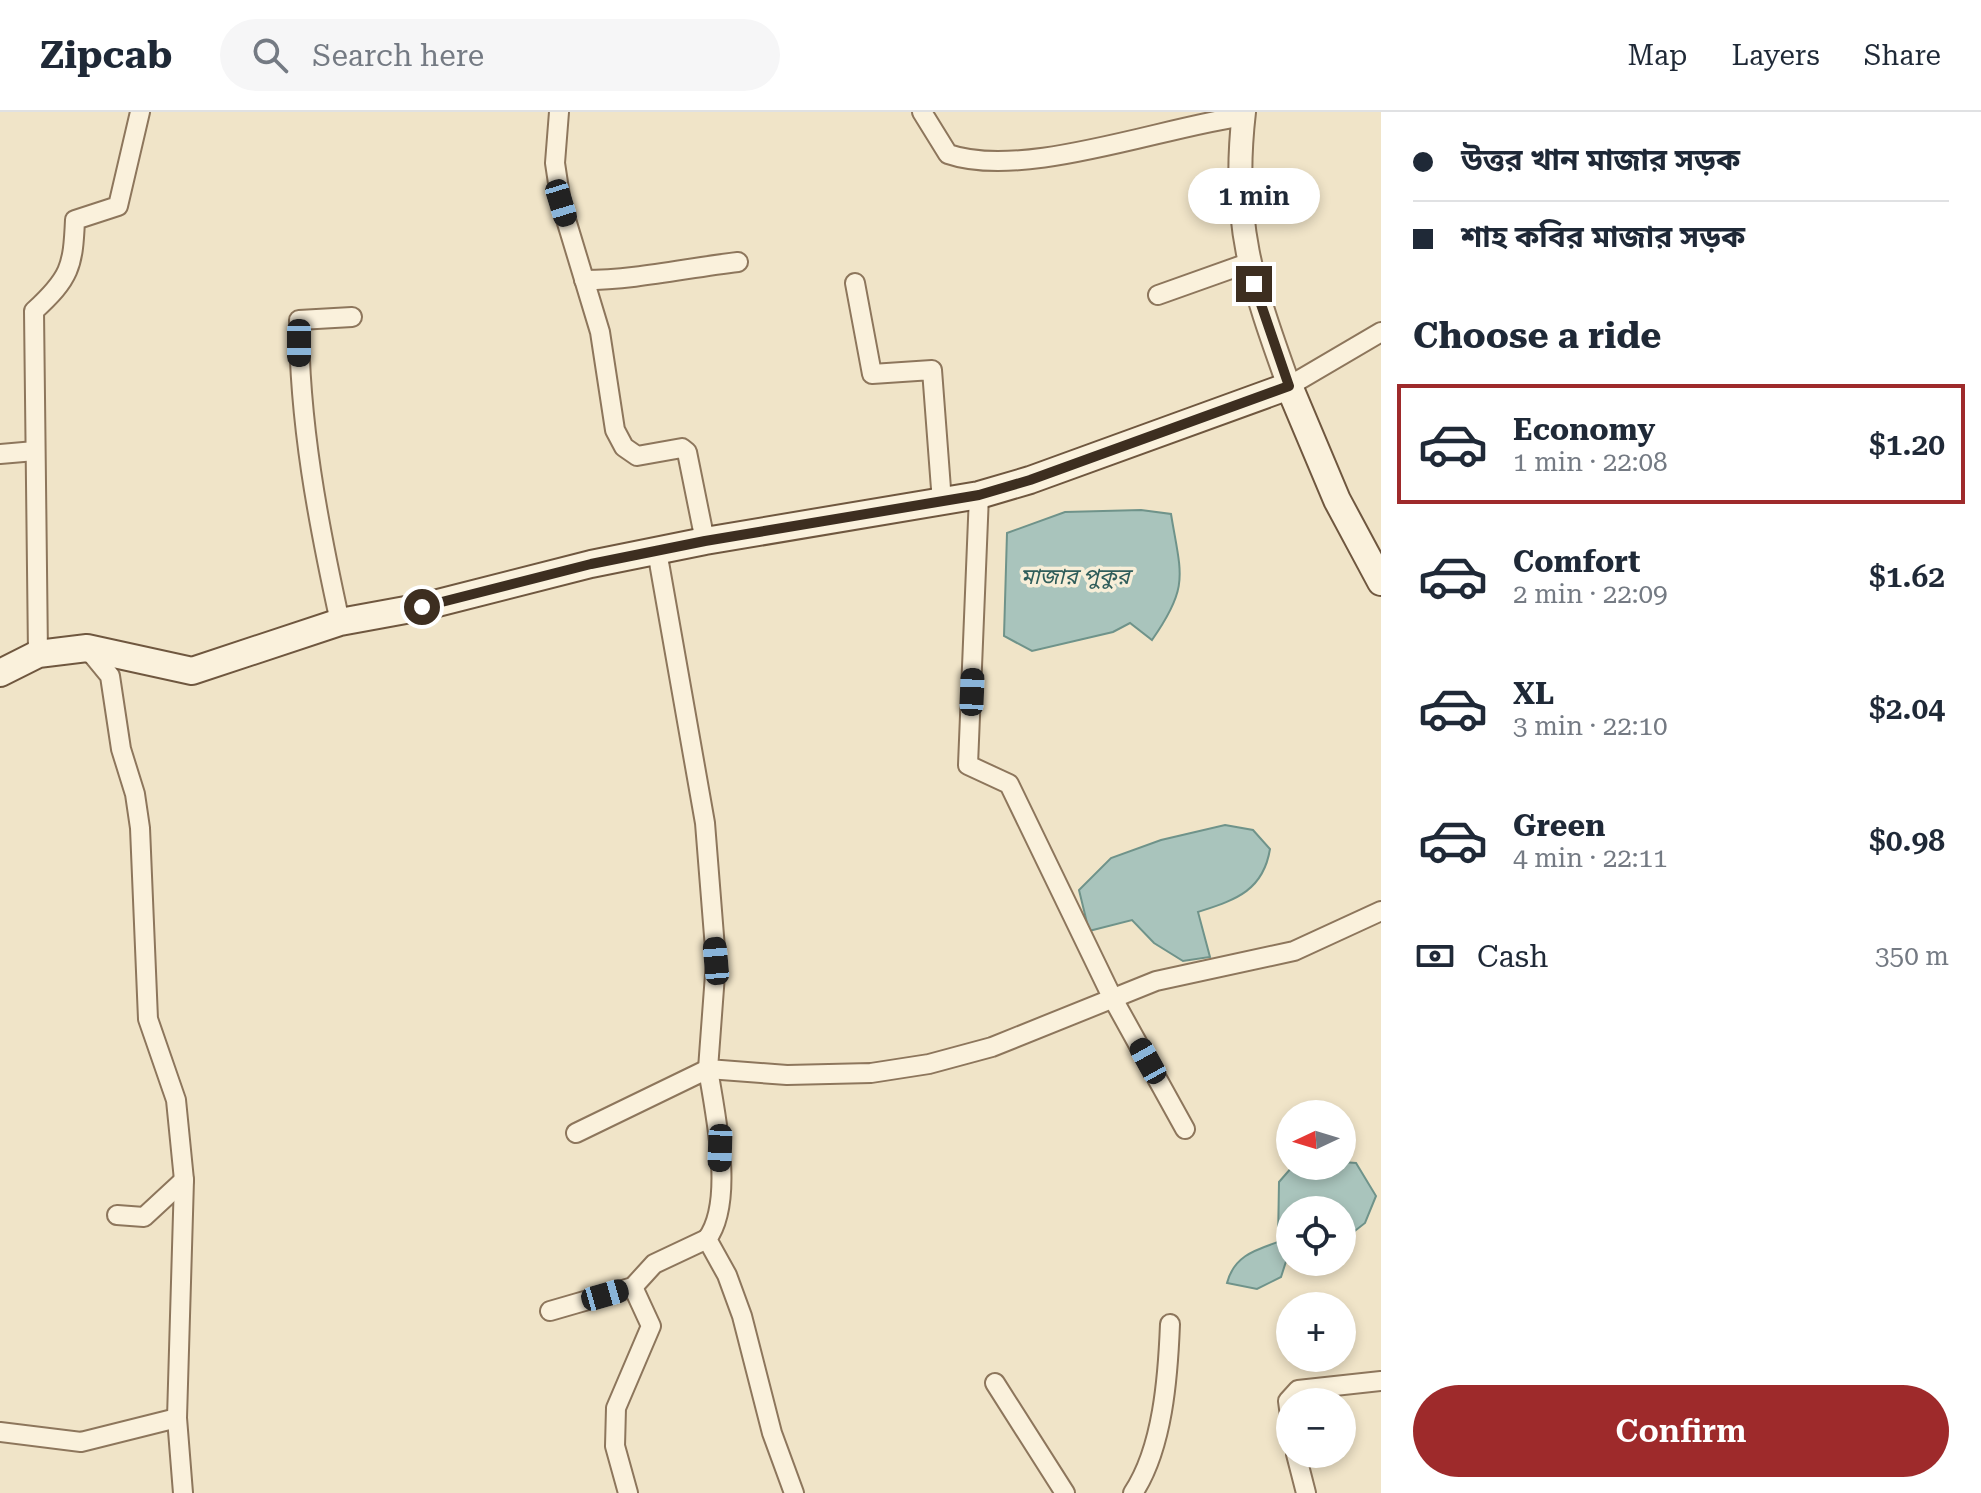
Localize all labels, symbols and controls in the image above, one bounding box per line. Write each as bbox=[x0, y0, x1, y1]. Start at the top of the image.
search box bbox=[220, 19, 780, 91]
text: Zipcab bbox=[40, 33, 172, 77]
icon: search bbox=[248, 33, 292, 77]
text: Search here bbox=[312, 38, 484, 73]
text: Map bbox=[1628, 39, 1687, 72]
text: Layers bbox=[1731, 39, 1820, 72]
text: Share bbox=[1864, 39, 1941, 72]
text: উত্তর খান মাজার সড়ক bbox=[1461, 142, 1740, 177]
callout: 1 min bbox=[1188, 168, 1320, 224]
car bbox=[543, 177, 579, 229]
text: 1 min bbox=[1218, 181, 1290, 211]
text: শাহ কবির মাজার সড়ক bbox=[1461, 219, 1745, 254]
route end bbox=[1236, 266, 1272, 302]
text: Choose a ride bbox=[1413, 315, 1661, 357]
car bbox=[287, 319, 311, 367]
icon: car bbox=[1417, 408, 1489, 480]
text: Economy bbox=[1513, 412, 1655, 447]
text: $1.20 bbox=[1869, 427, 1945, 462]
text: 1 min · 22:08 bbox=[1513, 447, 1668, 477]
icon: car bbox=[1417, 540, 1489, 612]
text: Comfort bbox=[1513, 544, 1640, 579]
text: $1.62 bbox=[1869, 559, 1945, 594]
water label: মাজার পুকুর bbox=[1020, 564, 1134, 590]
text: 2 min · 22:09 bbox=[1513, 579, 1668, 609]
route start bbox=[404, 589, 440, 625]
car bbox=[959, 668, 985, 716]
icon: car bbox=[1417, 672, 1489, 744]
text: XL bbox=[1513, 676, 1554, 711]
text: $2.04 bbox=[1869, 691, 1945, 726]
text: 3 min · 22:10 bbox=[1513, 711, 1668, 741]
icon: car bbox=[1417, 804, 1489, 876]
text: Green bbox=[1513, 808, 1605, 843]
text: $0.98 bbox=[1869, 823, 1945, 858]
text: 4 min · 22:11 bbox=[1513, 843, 1668, 873]
icon: cash bbox=[1413, 934, 1457, 978]
car bbox=[702, 936, 730, 986]
text: Cash bbox=[1477, 939, 1548, 974]
text: 350 m bbox=[1875, 941, 1949, 971]
car bbox=[1126, 1034, 1170, 1088]
north arrow bbox=[1276, 1100, 1356, 1180]
map controls bbox=[1276, 1100, 1356, 1468]
car bbox=[707, 1124, 733, 1172]
button: locate bbox=[1276, 1196, 1356, 1276]
car bbox=[579, 1277, 631, 1313]
button: + bbox=[1276, 1292, 1356, 1372]
button: Confirm bbox=[1413, 1385, 1949, 1477]
button: − bbox=[1276, 1388, 1356, 1468]

